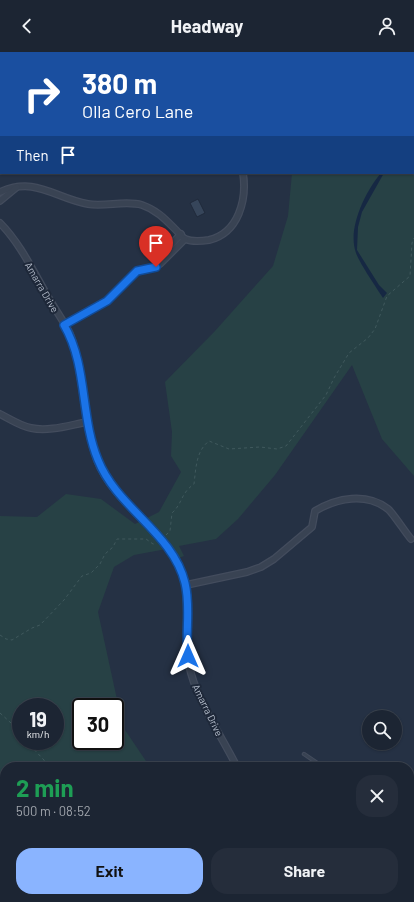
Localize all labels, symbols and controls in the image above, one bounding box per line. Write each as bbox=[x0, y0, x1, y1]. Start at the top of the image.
icon: back bbox=[16, 15, 38, 37]
text: Headway bbox=[171, 15, 243, 37]
icon: person bbox=[376, 15, 398, 37]
text: 380 m bbox=[82, 66, 157, 100]
icon: right bbox=[16, 68, 68, 120]
text: Olla Cero Lane bbox=[82, 100, 193, 122]
icon: arrive bbox=[57, 144, 79, 166]
text: Then bbox=[16, 146, 49, 164]
pin bbox=[139, 226, 173, 267]
icon: arrive bbox=[145, 232, 167, 254]
street label: Amarra Drive bbox=[23, 260, 61, 314]
position arrow bbox=[167, 635, 209, 677]
street label: Amarra Drive bbox=[190, 682, 226, 738]
speed limit sign: 30 bbox=[72, 698, 124, 750]
text: 19 bbox=[29, 707, 47, 731]
map controls bbox=[362, 710, 402, 750]
button: search bbox=[362, 710, 402, 750]
text: km/h bbox=[27, 728, 49, 740]
text: 2 min bbox=[16, 773, 74, 802]
button: close bbox=[356, 775, 398, 817]
text: 500 m · 08:52 bbox=[16, 803, 91, 819]
button: Exit bbox=[16, 848, 203, 894]
button: Share bbox=[211, 848, 398, 894]

